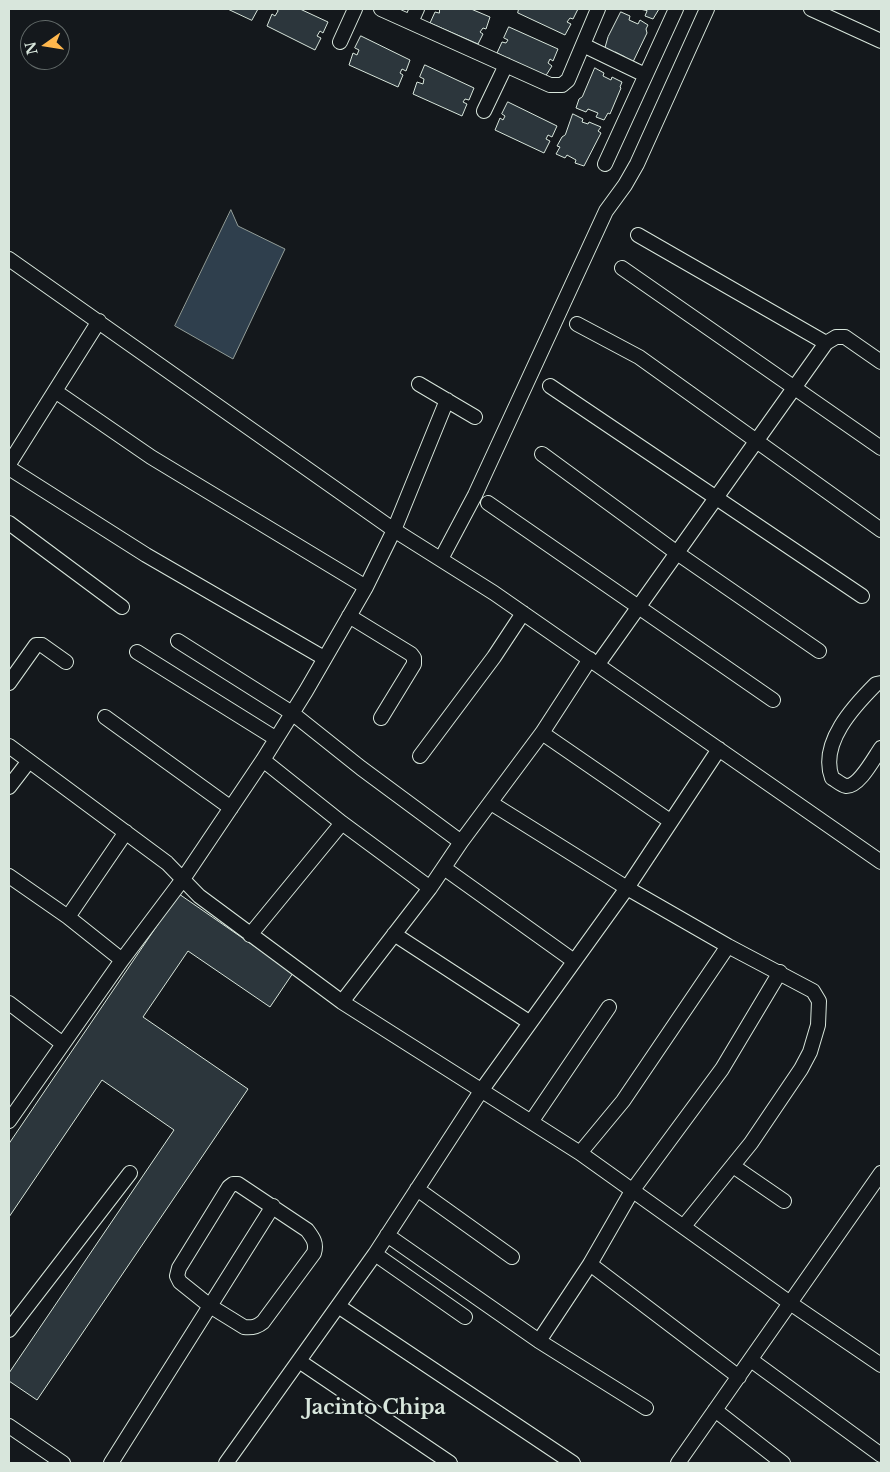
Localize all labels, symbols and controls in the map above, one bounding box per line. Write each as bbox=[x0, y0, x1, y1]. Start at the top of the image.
north arrow bbox=[20, 20, 70, 70]
text: N bbox=[21, 40, 42, 57]
district label: Jacinto Chipa bbox=[304, 1396, 446, 1420]

